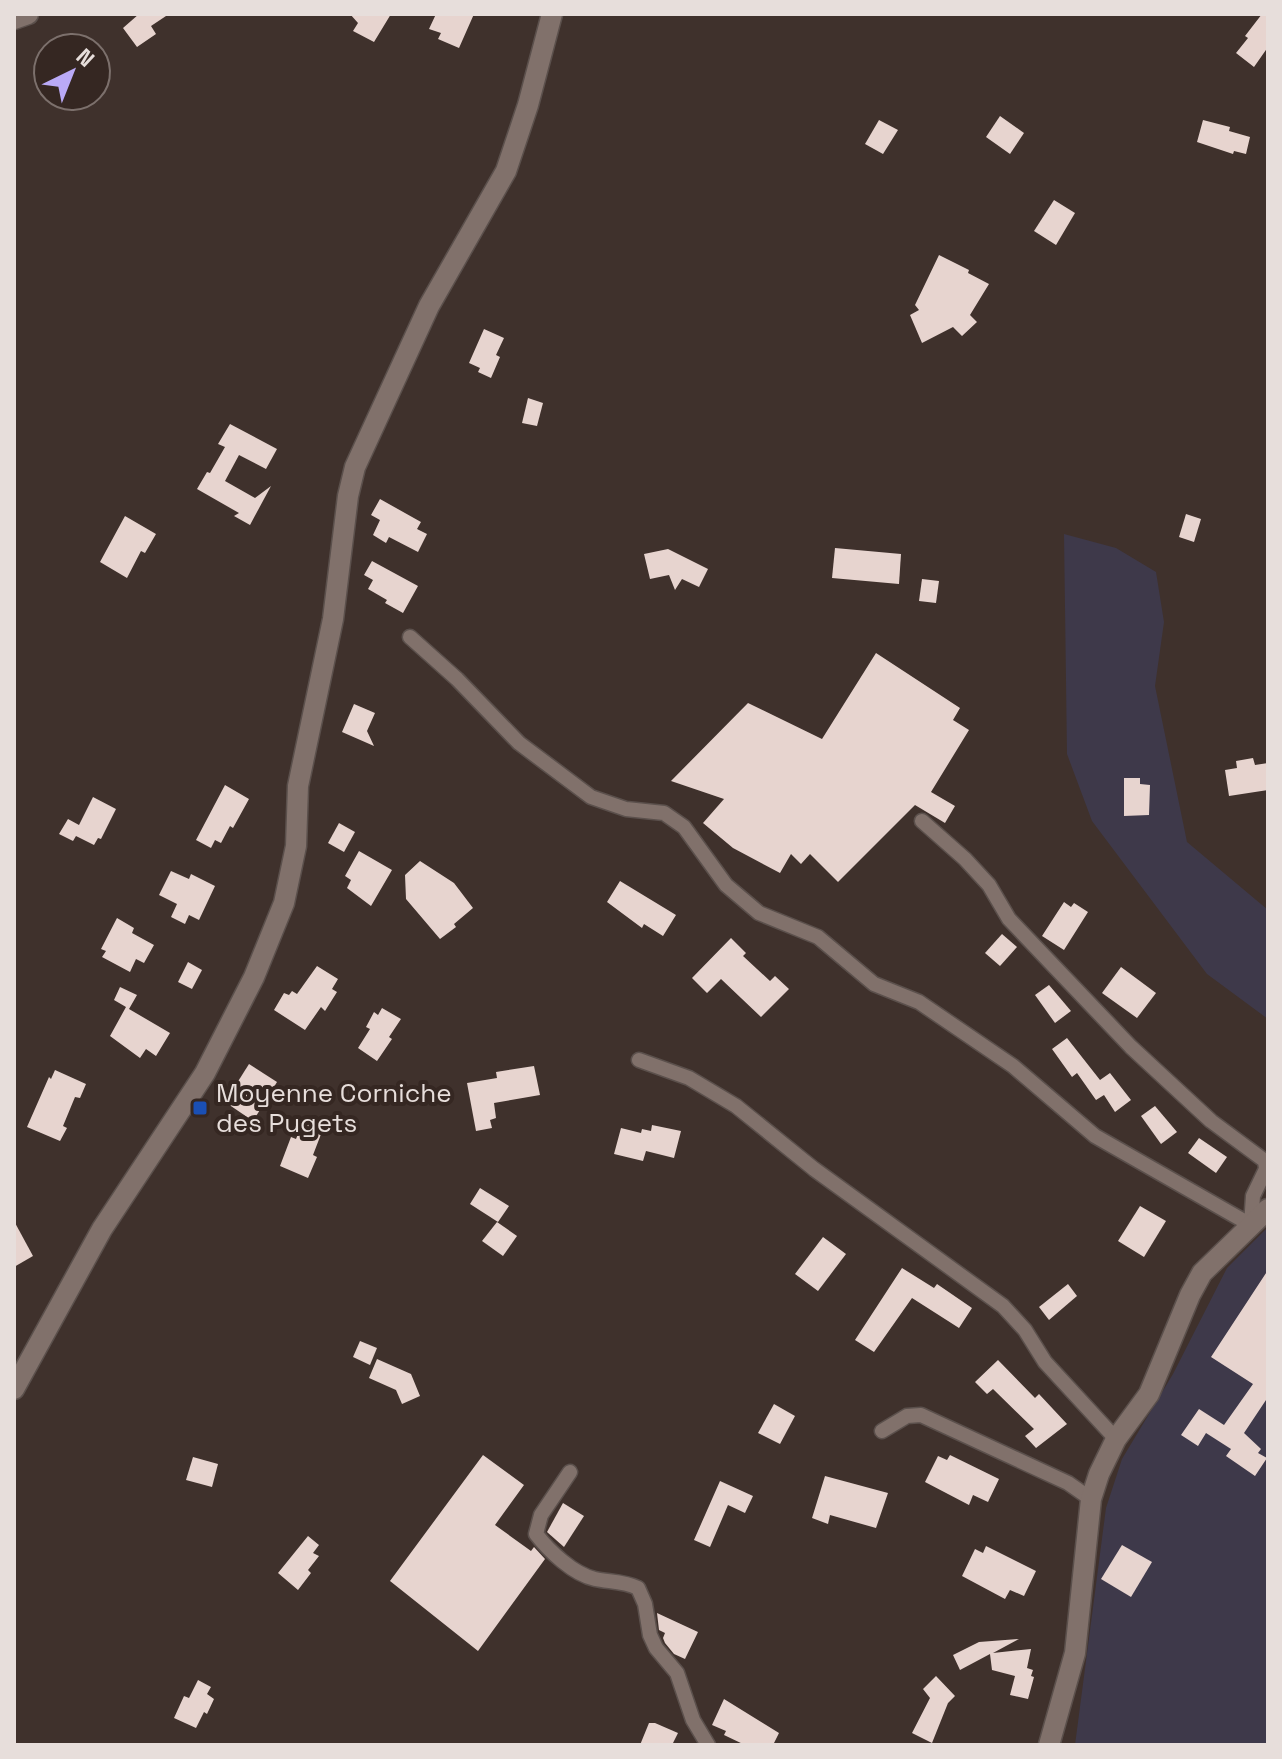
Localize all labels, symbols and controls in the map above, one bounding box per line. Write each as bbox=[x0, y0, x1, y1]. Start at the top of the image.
north arrow bbox=[32, 32, 112, 112]
text: N bbox=[71, 42, 101, 73]
place label: Moyenne Corniche des Pugets bbox=[216, 1076, 452, 1140]
marker: Moyenne Corniche des Pugets bbox=[191, 1099, 209, 1117]

